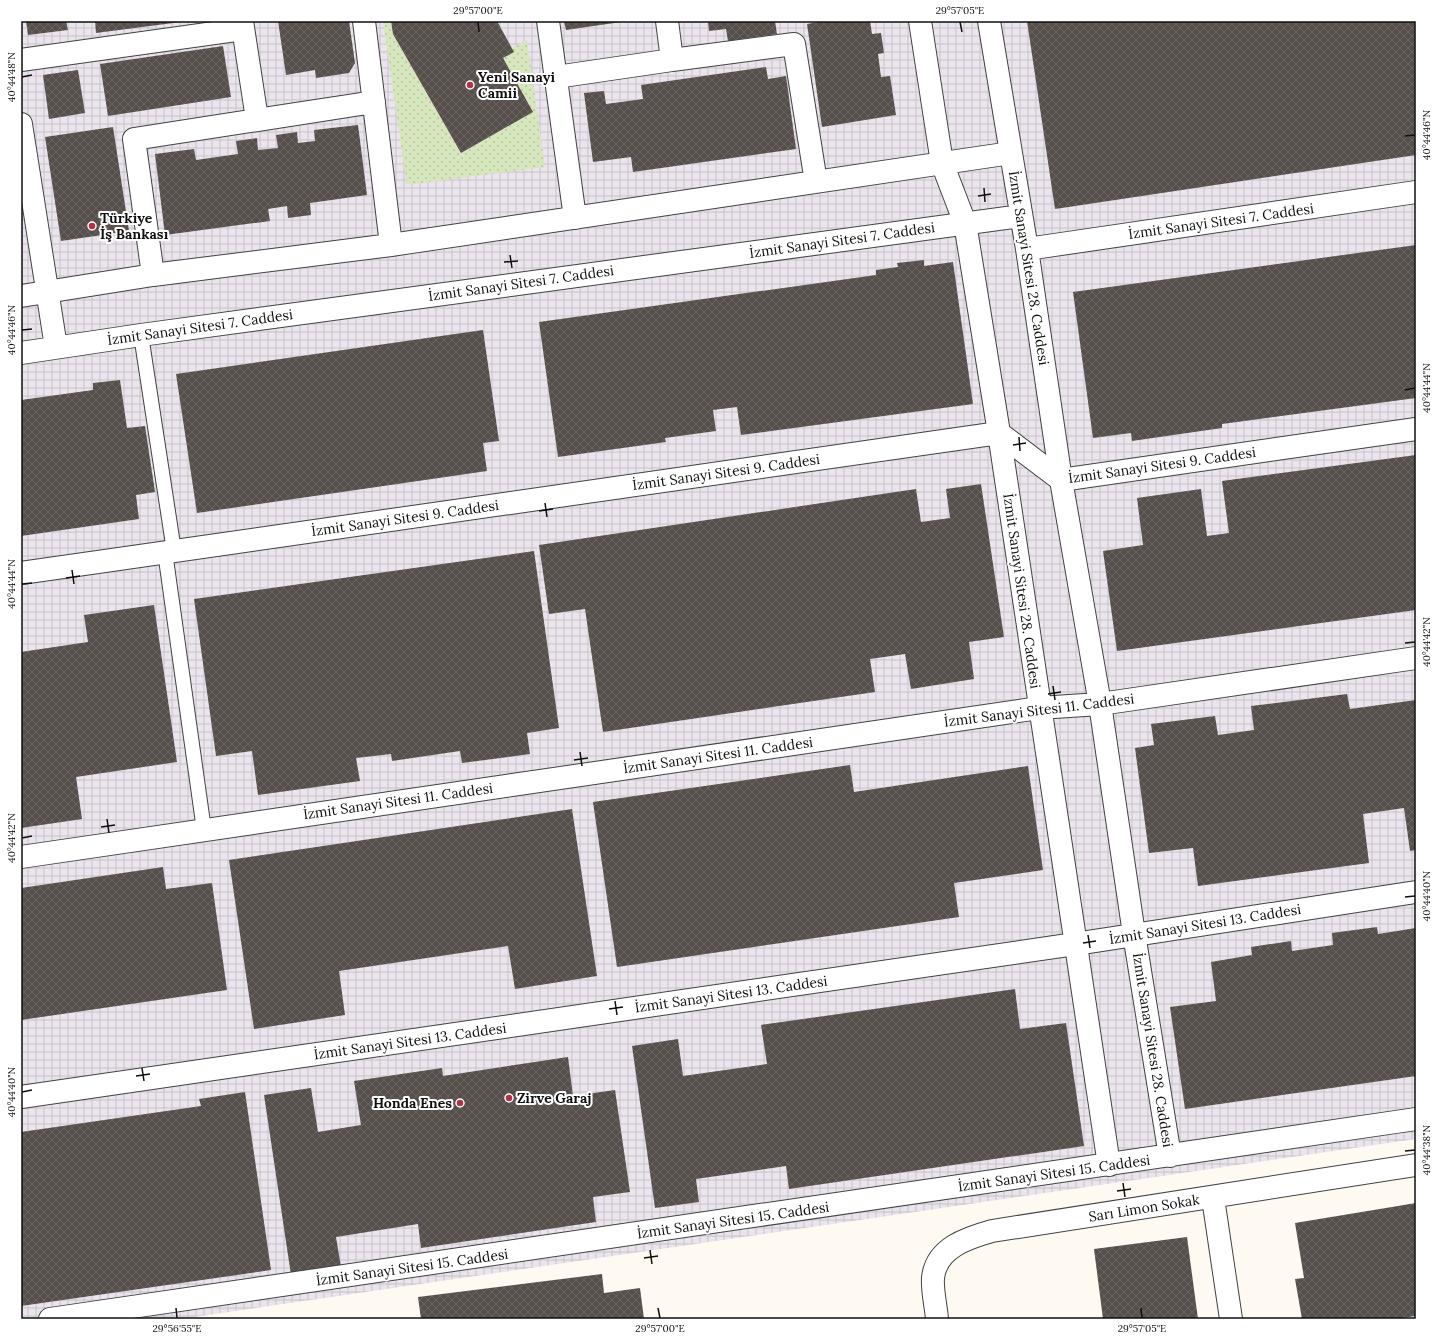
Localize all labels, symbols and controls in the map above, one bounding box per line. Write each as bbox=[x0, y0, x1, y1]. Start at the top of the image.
text: 29°57'00"E bbox=[453, 4, 503, 17]
text: 29°57'05"E bbox=[936, 4, 984, 17]
text: 40°44'48"N bbox=[5, 52, 18, 102]
place label: Yeni Sanayi Camii bbox=[478, 68, 555, 102]
marker: Yeni Sanayi Camii bbox=[465, 80, 475, 90]
text: 40°44'46"N bbox=[1420, 110, 1433, 160]
street label: İzmit Sanayi Sitesi 28. Caddesi bbox=[1005, 169, 1053, 367]
street label: İzmit Sanayi Sitesi 7. Caddesi bbox=[1127, 199, 1315, 243]
place label: Türkiye İş Bankası bbox=[100, 209, 169, 243]
street label: İzmit Sanayi Sitesi 7. Caddesi bbox=[748, 218, 936, 262]
marker: Türkiye İş Bankası bbox=[87, 221, 97, 231]
street label: İzmit Sanayi Sitesi 7. Caddesi bbox=[427, 261, 615, 305]
text: 40°44'46"N bbox=[5, 305, 18, 355]
street label: İzmit Sanayi Sitesi 7. Caddesi bbox=[106, 305, 294, 349]
text: 40°44'44"N bbox=[1420, 363, 1433, 413]
street label: İzmit Sanayi Sitesi 9. Caddesi bbox=[1067, 443, 1257, 487]
street label: İzmit Sanayi Sitesi 9. Caddesi bbox=[631, 450, 821, 494]
street label: İzmit Sanayi Sitesi 28. Caddesi bbox=[999, 492, 1045, 690]
street label: İzmit Sanayi Sitesi 9. Caddesi bbox=[310, 496, 500, 540]
text: 40°44'44"N bbox=[5, 559, 18, 609]
text: 40°44'42"N bbox=[1420, 617, 1433, 667]
street label: İzmit Sanayi Sitesi 11. Caddesi bbox=[943, 689, 1135, 731]
street label: İzmit Sanayi Sitesi 11. Caddesi bbox=[622, 733, 814, 777]
street label: İzmit Sanayi Sitesi 11. Caddesi bbox=[302, 779, 494, 823]
text: 40°44'42"N bbox=[5, 813, 18, 863]
text: 40°44'40"N bbox=[1420, 870, 1433, 921]
street label: İzmit Sanayi Sitesi 13. Caddesi bbox=[1108, 900, 1302, 948]
street label: İzmit Sanayi Sitesi 28. Caddesi bbox=[1129, 951, 1177, 1149]
street label: İzmit Sanayi Sitesi 13. Caddesi bbox=[634, 972, 828, 1016]
street label: İzmit Sanayi Sitesi 13. Caddesi bbox=[313, 1019, 507, 1063]
text: 40°44'40"N bbox=[5, 1066, 18, 1117]
place label: Zirve Garaj bbox=[517, 1089, 591, 1107]
marker: Zirve Garaj bbox=[504, 1093, 514, 1103]
place label: Honda Enes bbox=[373, 1094, 452, 1112]
marker: Honda Enes bbox=[455, 1098, 465, 1108]
text: 40°44'38"N bbox=[1420, 1124, 1433, 1175]
street label: İzmit Sanayi Sitesi 15. Caddesi bbox=[957, 1151, 1151, 1195]
street label: Sarı Limon Sokak bbox=[1087, 1190, 1201, 1226]
street label: İzmit Sanayi Sitesi 15. Caddesi bbox=[636, 1198, 830, 1242]
street label: İzmit Sanayi Sitesi 15. Caddesi bbox=[315, 1245, 509, 1289]
text: 29°56'55"E bbox=[152, 1322, 202, 1335]
text: 29°57'00"E bbox=[635, 1322, 685, 1335]
text: 29°57'05"E bbox=[1118, 1322, 1166, 1335]

